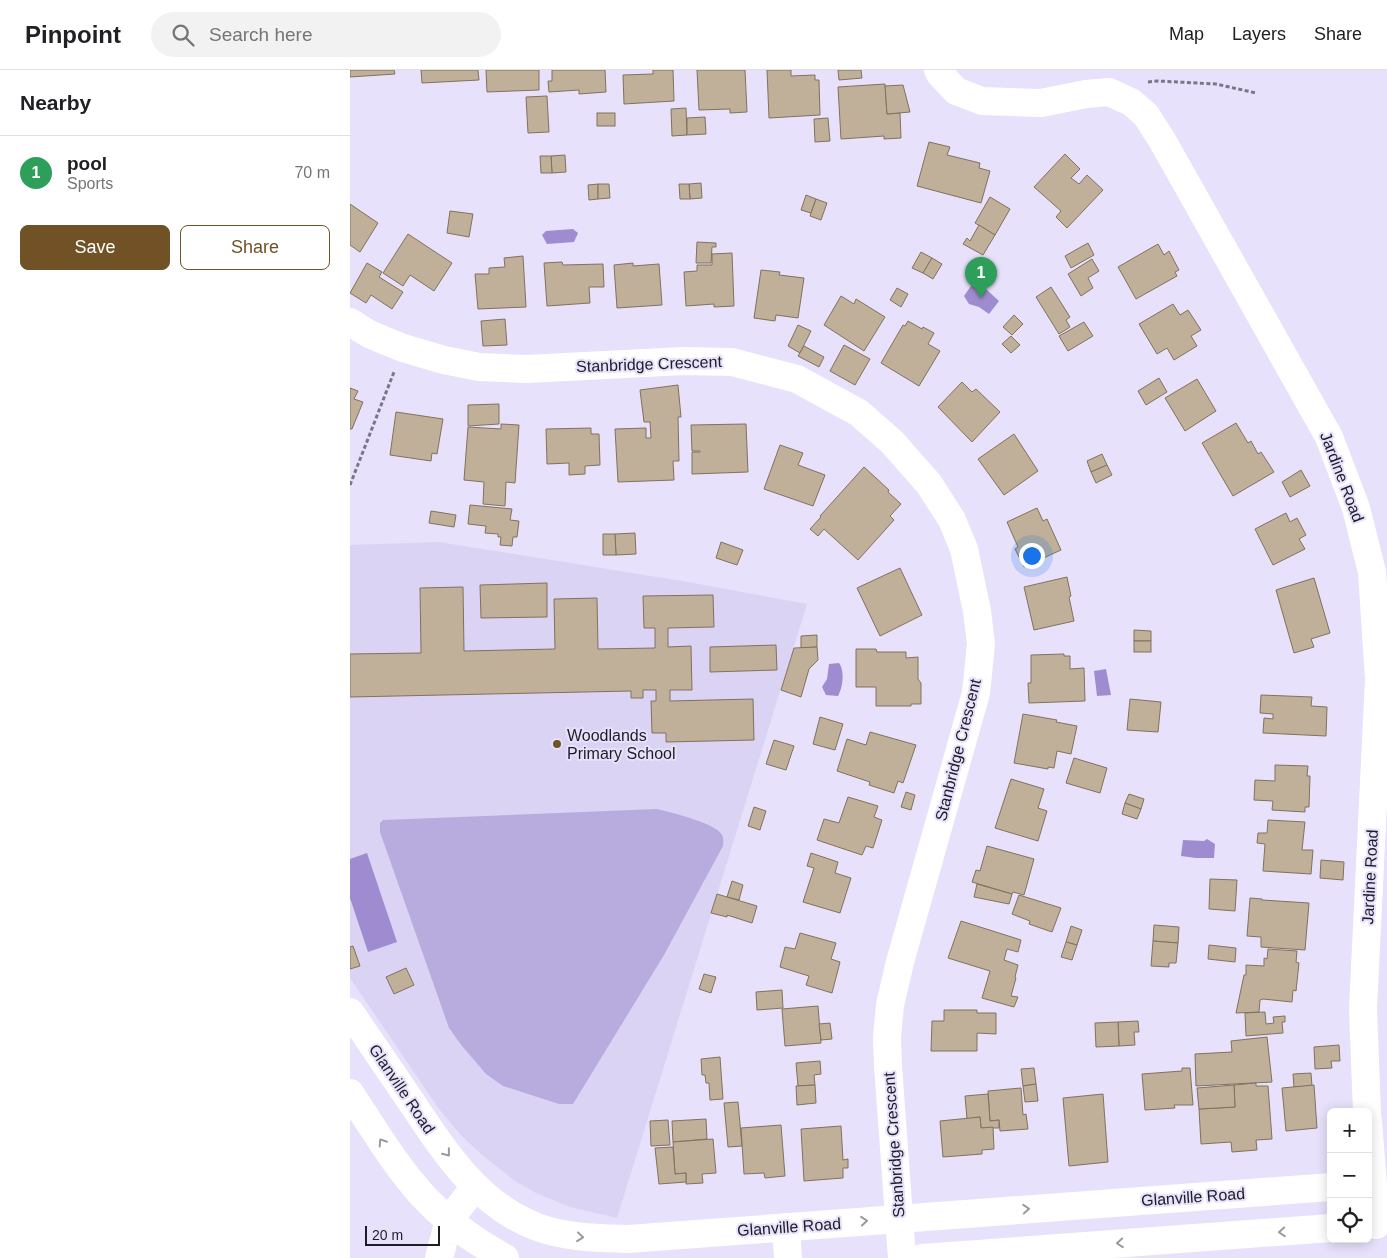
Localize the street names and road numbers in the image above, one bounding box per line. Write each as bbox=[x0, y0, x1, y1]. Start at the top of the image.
street label: Stanbridge Crescent bbox=[576, 353, 723, 375]
street label: Jardine Road bbox=[1317, 430, 1367, 524]
street label: Stanbridge Crescent bbox=[932, 677, 984, 823]
street label: Jardine Road bbox=[1359, 829, 1381, 925]
street label: Glanville Road bbox=[366, 1041, 438, 1137]
street label: Stanbridge Crescent bbox=[880, 1071, 908, 1218]
street label: Glanville Road bbox=[1141, 1185, 1245, 1209]
street label: Glanville Road bbox=[737, 1215, 841, 1239]

